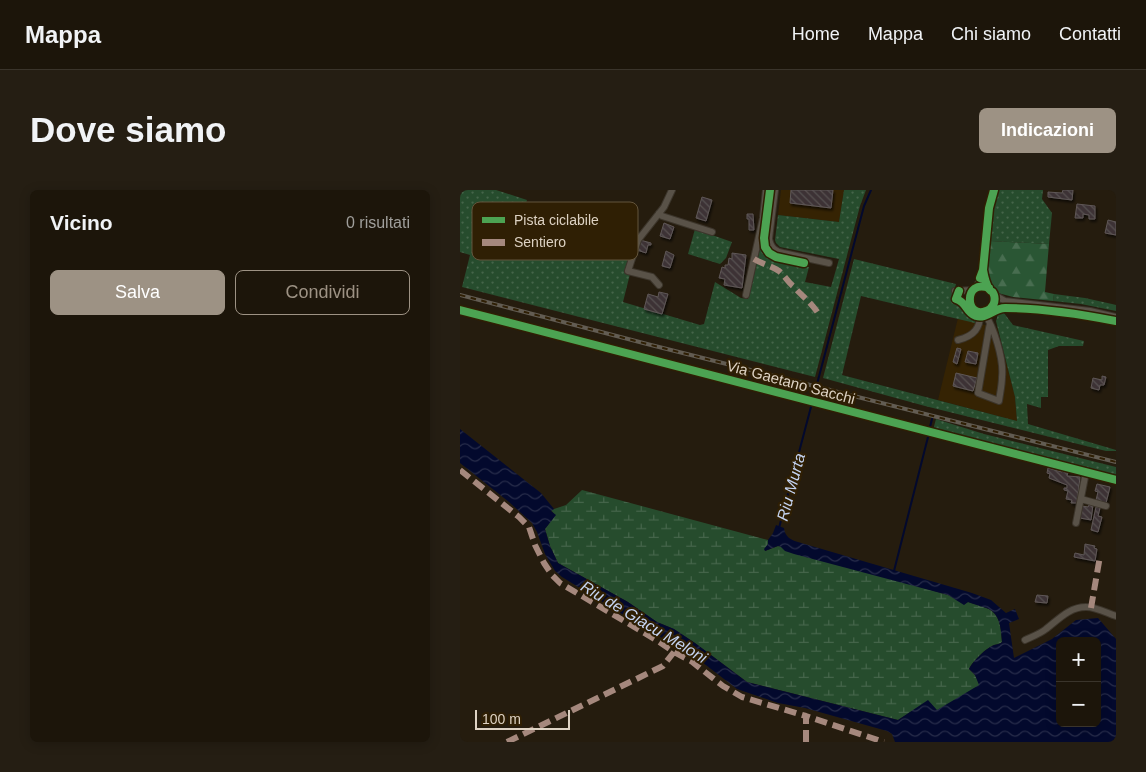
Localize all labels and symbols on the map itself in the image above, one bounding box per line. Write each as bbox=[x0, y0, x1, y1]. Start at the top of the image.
legend bbox=[472, 202, 638, 260]
text: Pista ciclabile bbox=[514, 212, 599, 228]
text: Sentiero bbox=[514, 234, 566, 250]
street label: Via Gaetano Sacchi bbox=[725, 357, 857, 407]
water label: Riu Murta bbox=[774, 451, 808, 523]
water label: Riu de Giacu Meloni bbox=[578, 578, 711, 667]
scale bar bbox=[475, 707, 570, 730]

